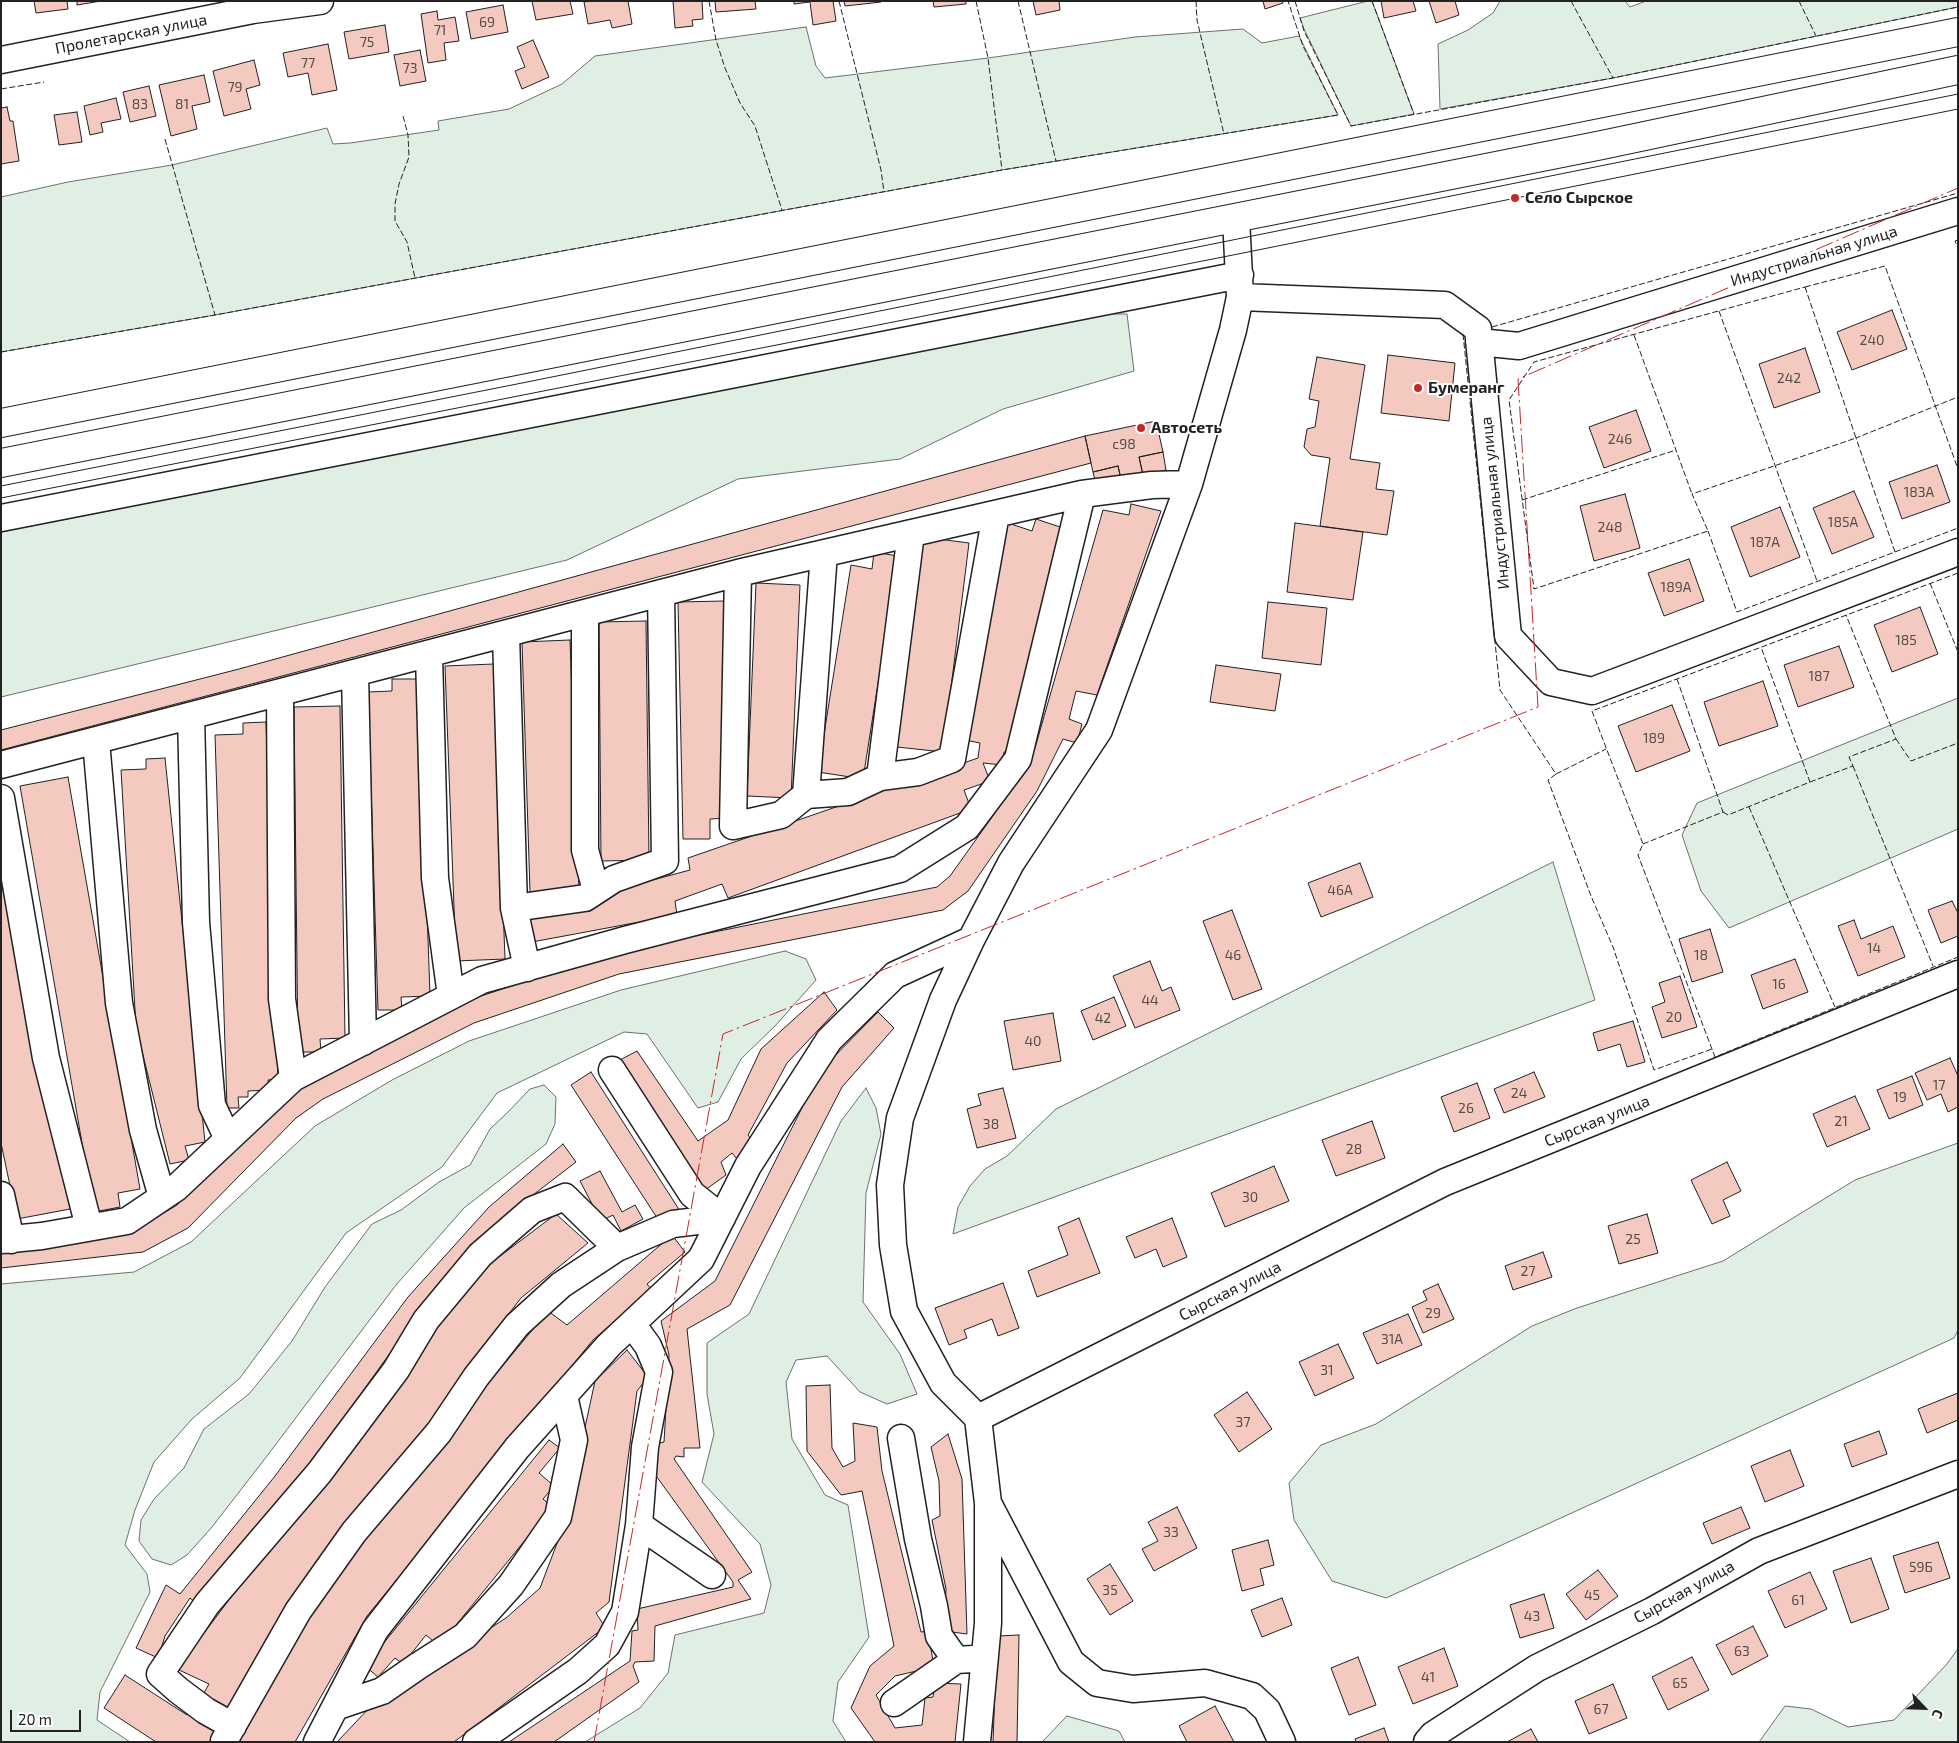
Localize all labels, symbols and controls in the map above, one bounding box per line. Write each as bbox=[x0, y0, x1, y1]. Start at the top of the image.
street label: Пролетарская улица bbox=[53, 10, 209, 58]
house number: 69 bbox=[479, 14, 495, 30]
house number: 71 bbox=[434, 22, 446, 38]
house number: 75 bbox=[360, 34, 374, 50]
house number: 77 bbox=[301, 55, 315, 71]
house number: 73 bbox=[403, 60, 417, 76]
house number: 79 bbox=[227, 79, 243, 95]
house number: 83 bbox=[132, 96, 148, 112]
house number: 81 bbox=[175, 96, 189, 112]
place label: Село Сырское bbox=[1525, 188, 1633, 208]
marker: Село Сырское bbox=[1509, 192, 1521, 204]
street label: Индустриальная улица bbox=[1728, 221, 1900, 291]
house number: 240 bbox=[1860, 332, 1884, 348]
house number: 242 bbox=[1777, 370, 1801, 386]
place label: Бумеранг bbox=[1428, 378, 1505, 398]
marker: Бумеранг bbox=[1412, 382, 1424, 394]
street label: Индустриальная улица bbox=[1476, 416, 1514, 590]
place label: Автосеть bbox=[1151, 418, 1222, 438]
marker: Автосеть bbox=[1135, 422, 1147, 434]
house number: 246 bbox=[1608, 431, 1632, 447]
house number: с98 bbox=[1112, 436, 1136, 452]
house number: 183А bbox=[1904, 484, 1934, 500]
house number: 185А bbox=[1828, 514, 1858, 530]
house number: 248 bbox=[1598, 519, 1622, 535]
house number: 187А bbox=[1750, 534, 1780, 550]
house number: 189А bbox=[1661, 579, 1691, 595]
house number: 185 bbox=[1895, 632, 1917, 648]
house number: 187 bbox=[1808, 668, 1830, 684]
house number: 189 bbox=[1643, 730, 1665, 746]
house number: 46А bbox=[1327, 882, 1353, 898]
house number: 14 bbox=[1867, 940, 1881, 956]
house number: 46 bbox=[1225, 947, 1241, 963]
house number: 18 bbox=[1694, 947, 1708, 963]
house number: 16 bbox=[1772, 976, 1786, 992]
house number: 44 bbox=[1141, 992, 1159, 1008]
house number: 20 bbox=[1666, 1009, 1682, 1025]
house number: 42 bbox=[1095, 1010, 1111, 1026]
house number: 40 bbox=[1024, 1033, 1042, 1049]
house number: 17 bbox=[1933, 1077, 1945, 1093]
house number: 24 bbox=[1511, 1085, 1527, 1101]
house number: 19 bbox=[1893, 1089, 1907, 1105]
street label: Сырская улица bbox=[1541, 1091, 1653, 1151]
house number: 26 bbox=[1458, 1100, 1474, 1116]
house number: 21 bbox=[1834, 1113, 1848, 1129]
house number: 38 bbox=[983, 1116, 999, 1132]
house number: 28 bbox=[1346, 1141, 1362, 1157]
house number: 30 bbox=[1242, 1189, 1258, 1205]
house number: 25 bbox=[1625, 1231, 1641, 1247]
street label: Сырская улица bbox=[1176, 1257, 1284, 1325]
house number: 27 bbox=[1520, 1263, 1536, 1279]
house number: 29 bbox=[1425, 1305, 1441, 1321]
house number: 31А bbox=[1381, 1331, 1403, 1347]
house number: 31 bbox=[1320, 1362, 1334, 1378]
house number: 37 bbox=[1236, 1414, 1250, 1430]
house number: 33 bbox=[1163, 1524, 1179, 1540]
street label: Сырская улица bbox=[1630, 1556, 1738, 1628]
house number: 59Б bbox=[1909, 1559, 1933, 1575]
house number: 35 bbox=[1102, 1582, 1118, 1598]
house number: 45 bbox=[1584, 1587, 1600, 1603]
house number: 61 bbox=[1791, 1592, 1805, 1608]
house number: 43 bbox=[1524, 1608, 1540, 1624]
house number: 63 bbox=[1734, 1643, 1750, 1659]
house number: 41 bbox=[1421, 1669, 1435, 1685]
house number: 65 bbox=[1672, 1675, 1688, 1691]
north arrow bbox=[1899, 1683, 1949, 1733]
scale bar bbox=[12, 1700, 84, 1732]
house number: 67 bbox=[1593, 1701, 1609, 1717]
text: С bbox=[1929, 1707, 1948, 1722]
text: 20 m bbox=[18, 1710, 52, 1728]

